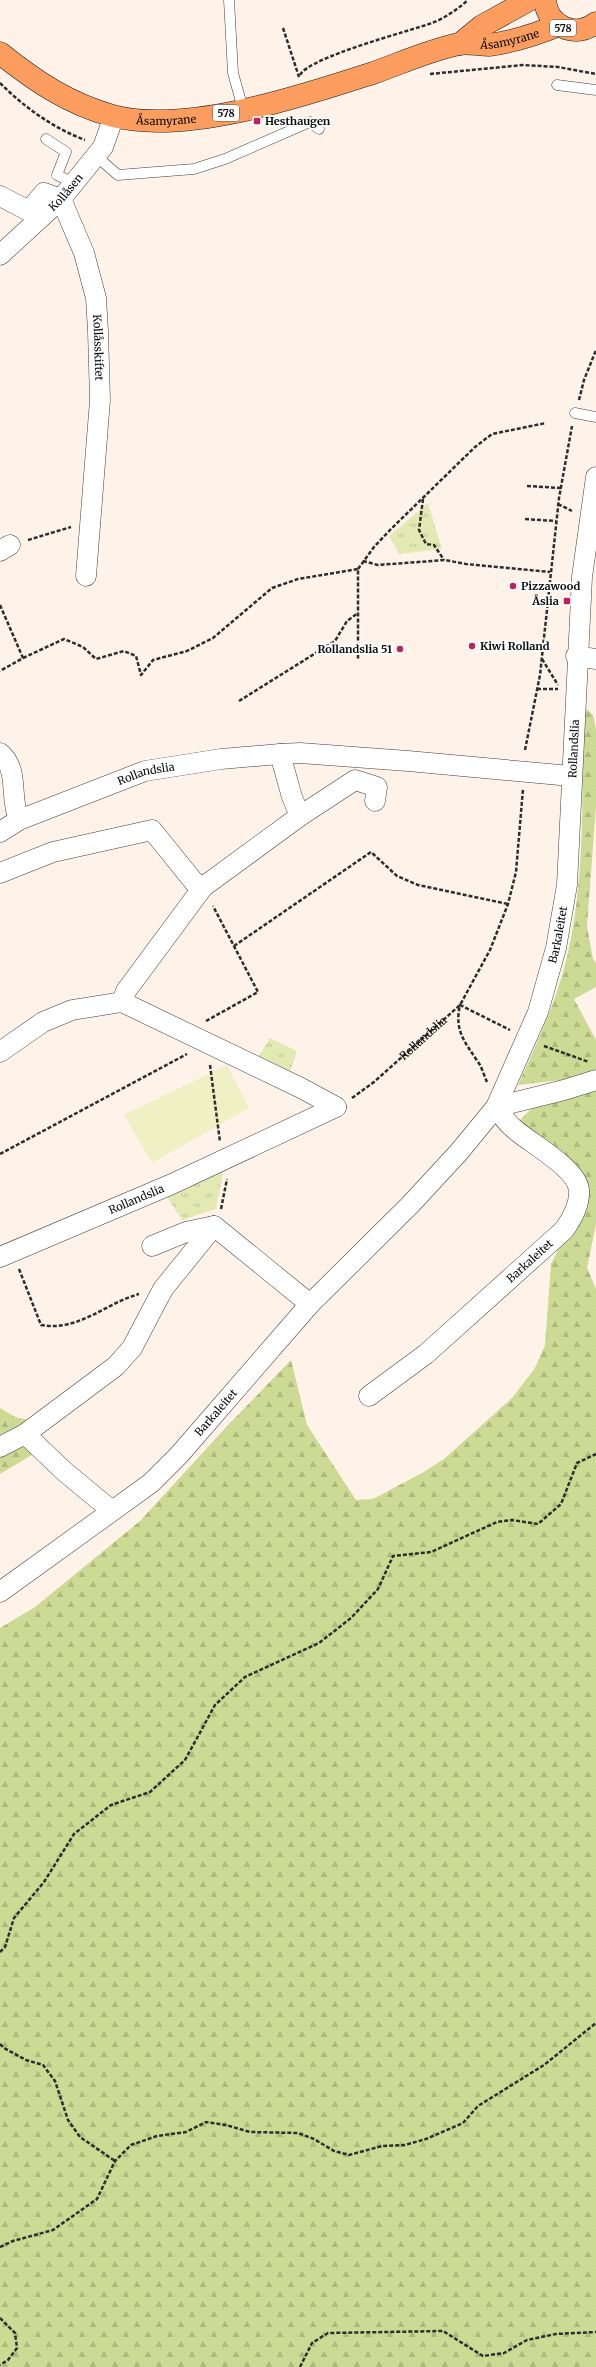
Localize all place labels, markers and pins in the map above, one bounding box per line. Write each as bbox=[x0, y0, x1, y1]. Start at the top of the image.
place label: Hesthaugen bbox=[265, 114, 331, 128]
marker: Hesthaugen bbox=[252, 116, 262, 126]
place label: Pizzawood bbox=[521, 579, 581, 593]
marker: Pizzawood bbox=[508, 581, 518, 591]
place label: Åslia bbox=[531, 594, 559, 608]
marker: Åslia bbox=[562, 596, 572, 606]
place label: Kiwi Rolland bbox=[480, 639, 550, 653]
marker: Kiwi Rolland bbox=[467, 641, 477, 651]
place label: Rollandslia 51 bbox=[317, 642, 392, 656]
marker: Rollandslia 51 bbox=[395, 644, 405, 654]

